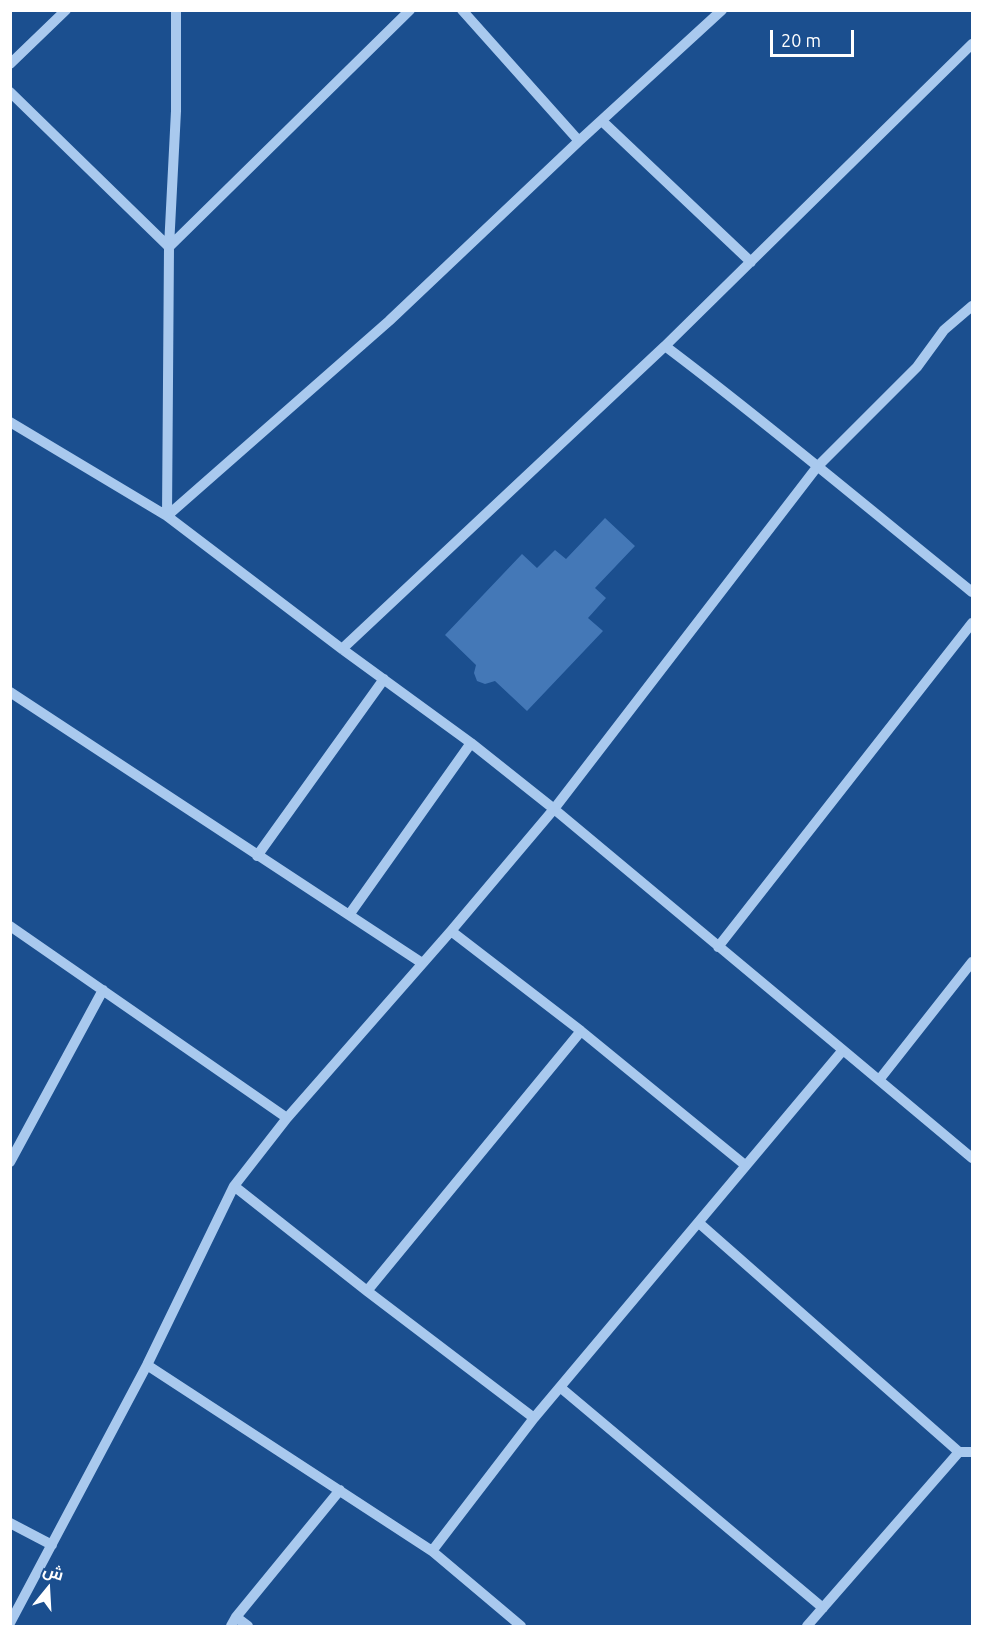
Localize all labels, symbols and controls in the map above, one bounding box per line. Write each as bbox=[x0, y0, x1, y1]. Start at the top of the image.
scale bar bbox=[773, 18, 857, 56]
text: 20 m bbox=[781, 30, 821, 50]
north arrow bbox=[18, 1559, 78, 1619]
text: ش bbox=[41, 1560, 66, 1584]

